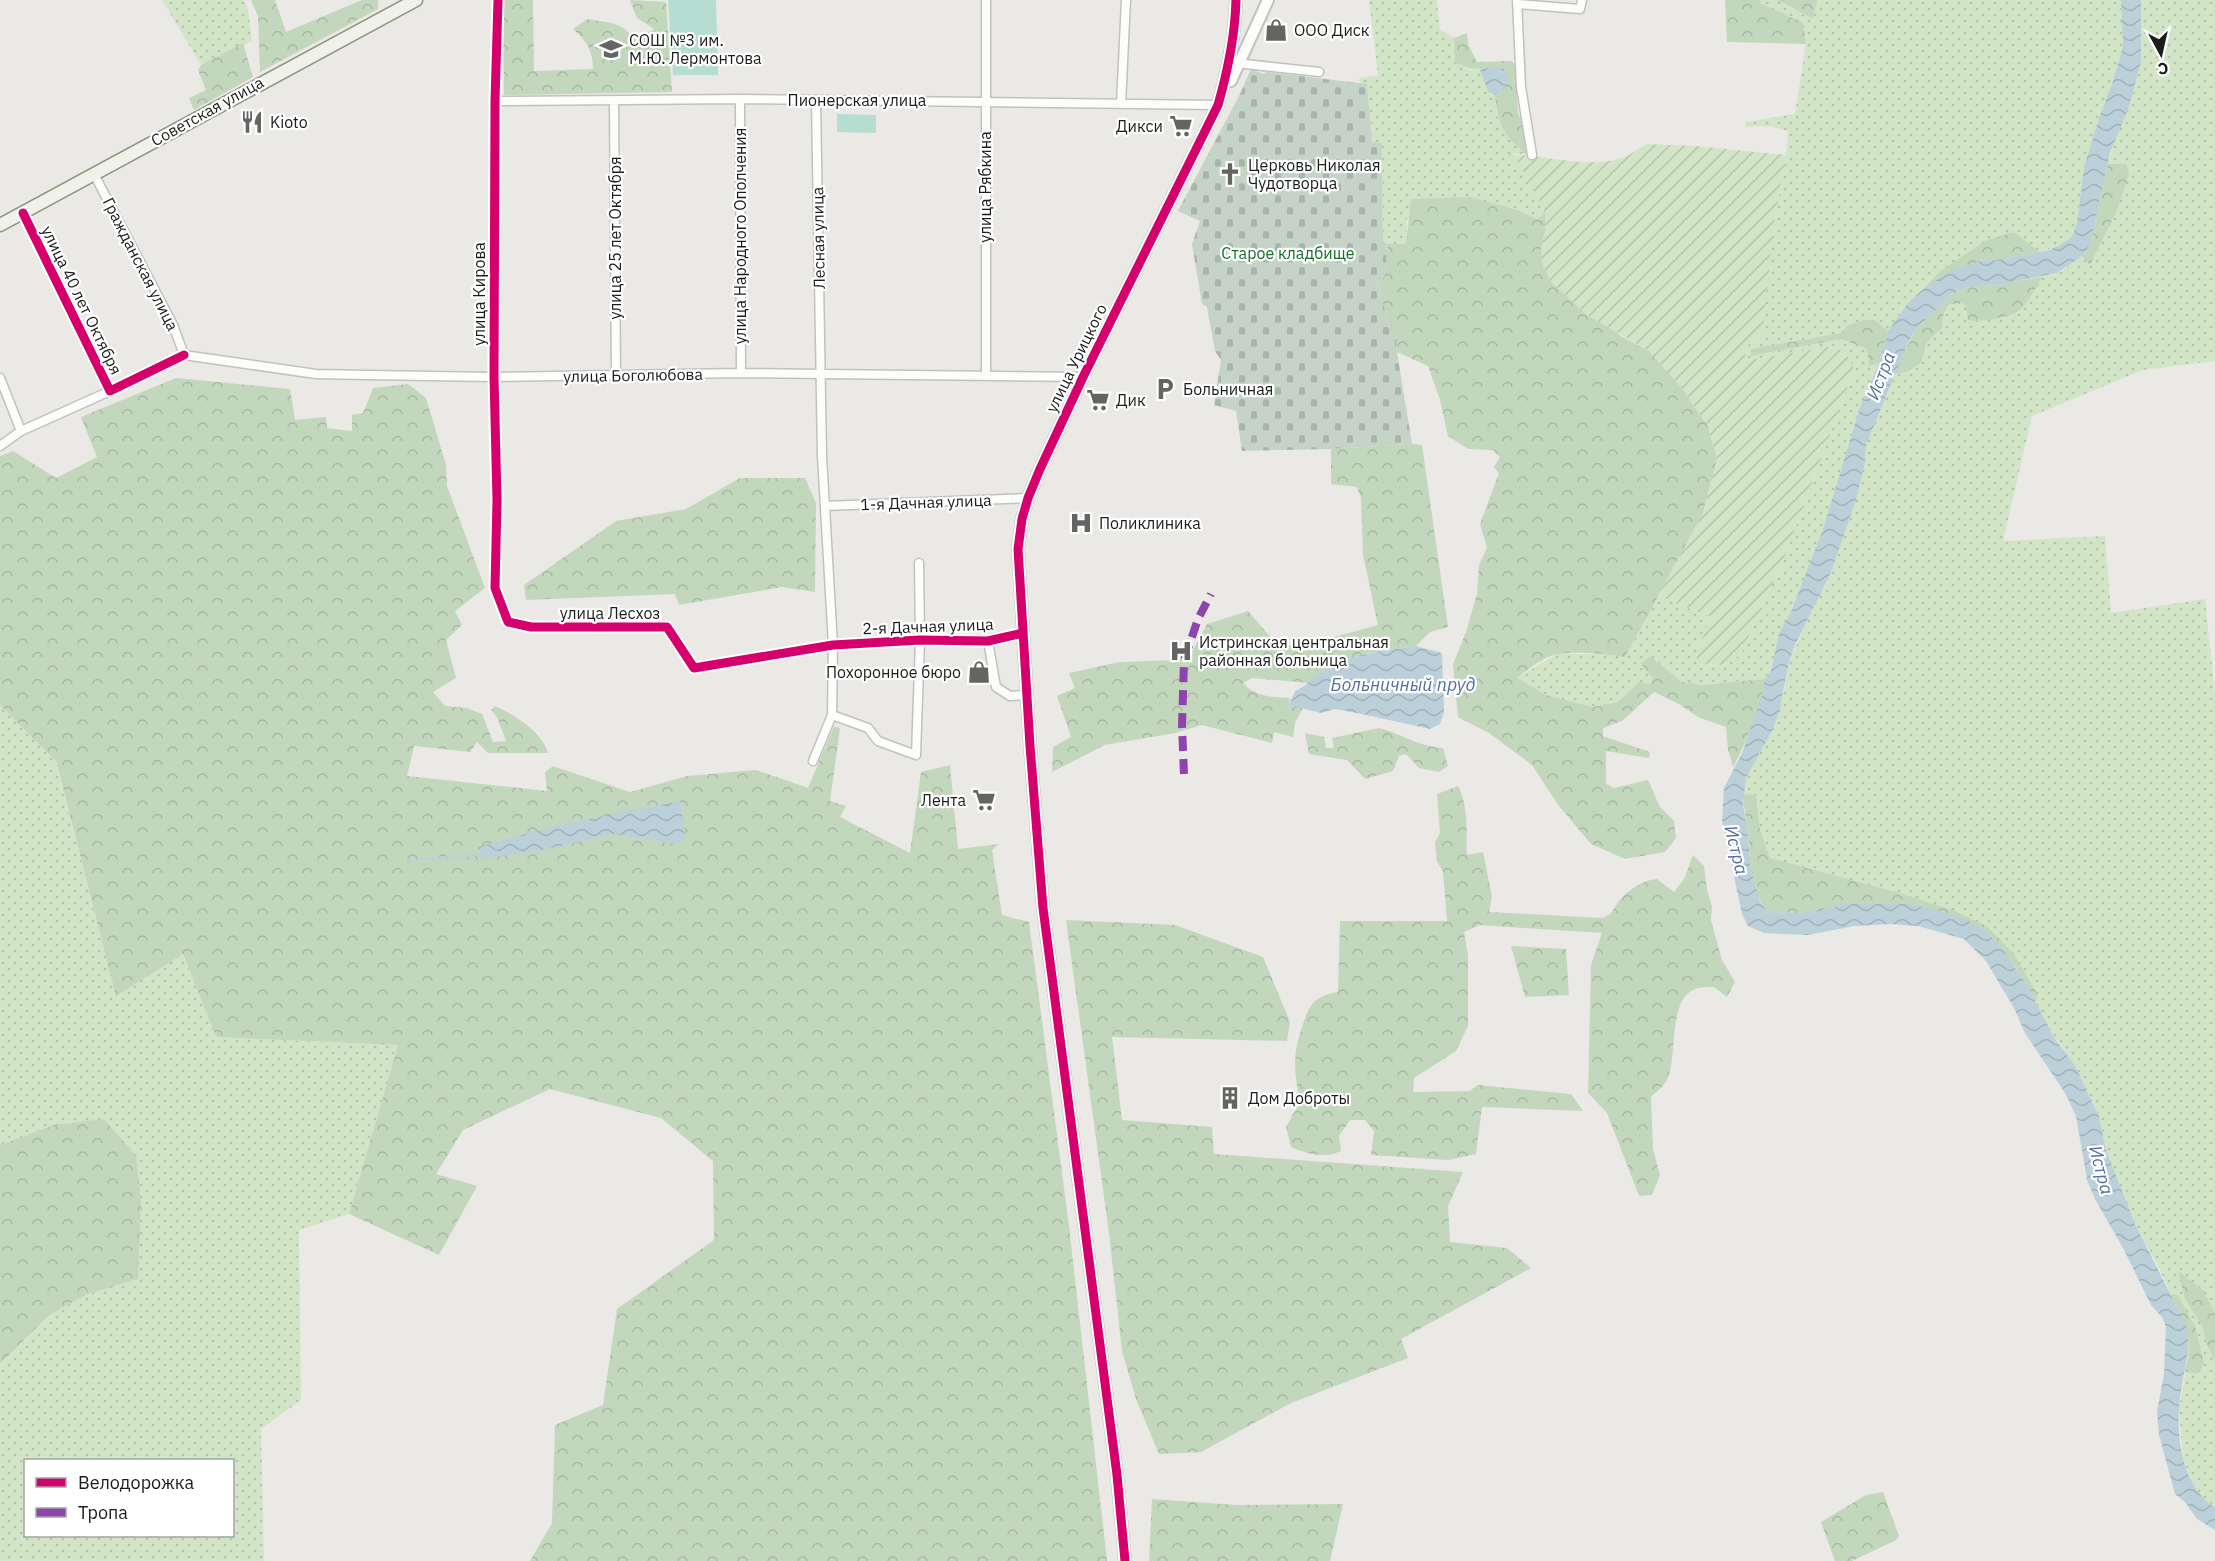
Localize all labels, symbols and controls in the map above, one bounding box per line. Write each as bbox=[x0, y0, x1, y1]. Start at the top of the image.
shop icon: ООО Диск bbox=[1263, 17, 1289, 43]
place label: ООО Диск bbox=[1294, 20, 1370, 40]
north arrow bbox=[2131, 24, 2191, 84]
place label: СОШ №3 им. М.Ю. Лермонтова bbox=[629, 30, 762, 68]
school or university icon: СОШ №3 им. М.Ю. Лермонтова bbox=[598, 36, 624, 62]
text: С bbox=[2157, 58, 2170, 79]
street label: Советская улица bbox=[147, 72, 267, 150]
street label: Пионерская улица bbox=[788, 90, 927, 110]
restaurant icon: Kioto bbox=[239, 109, 265, 135]
place label: Kioto bbox=[270, 112, 308, 132]
supermarket icon: Дикси bbox=[1168, 113, 1194, 139]
place label: Дикси bbox=[1116, 116, 1163, 136]
street label: улица Народного Ополчения bbox=[730, 128, 750, 344]
street label: улица Рябкина bbox=[975, 131, 995, 243]
place label: Церковь Николая Чудотворца bbox=[1248, 155, 1381, 193]
street label: улица 25 лет Октября bbox=[605, 157, 625, 320]
church icon: Церковь Николая Чудотворца bbox=[1217, 161, 1243, 187]
street label: Лесная улица bbox=[807, 186, 829, 289]
street label: Гражданская улица bbox=[99, 194, 183, 334]
street label: улица 40 лет Октября bbox=[37, 222, 127, 378]
street label: улица Кирова bbox=[469, 242, 489, 346]
park label: Старое кладбище bbox=[1221, 243, 1355, 263]
street label: улица Урицкого bbox=[1041, 300, 1111, 416]
water label: Истра bbox=[1861, 348, 1900, 403]
street label: улица Боголюбова bbox=[563, 364, 704, 386]
parking icon: Больничная bbox=[1152, 376, 1178, 402]
place label: Больничная bbox=[1183, 379, 1273, 399]
supermarket icon: Дик bbox=[1085, 387, 1111, 413]
place label: Дик bbox=[1116, 390, 1146, 410]
street label: 1-я Дачная улица bbox=[860, 490, 992, 514]
hospital icon: Поликлиника bbox=[1068, 510, 1094, 536]
place label: Поликлиника bbox=[1099, 513, 1201, 533]
street label: улица Лесхоз bbox=[560, 603, 660, 623]
street label: 2-я Дачная улица bbox=[862, 614, 994, 638]
place label: Истринская центральная районная больница bbox=[1199, 632, 1389, 670]
hospital icon: Истринская центральная районная больница bbox=[1168, 638, 1194, 664]
shop icon: Похоронное бюро bbox=[966, 659, 992, 685]
place label: Похоронное бюро bbox=[826, 662, 961, 682]
water label: Больничный пруд bbox=[1331, 673, 1475, 696]
supermarket icon: Лента bbox=[971, 787, 997, 813]
place label: Лента bbox=[921, 790, 966, 810]
water label: Истра bbox=[1719, 823, 1754, 877]
building icon: Дом Доброты bbox=[1217, 1085, 1243, 1111]
place label: Дом Доброты bbox=[1248, 1088, 1350, 1108]
water label: Истра bbox=[2084, 1143, 2119, 1197]
legend bbox=[24, 1459, 234, 1537]
text: Велодорожка bbox=[78, 1471, 194, 1494]
text: Тропа bbox=[78, 1501, 128, 1524]

